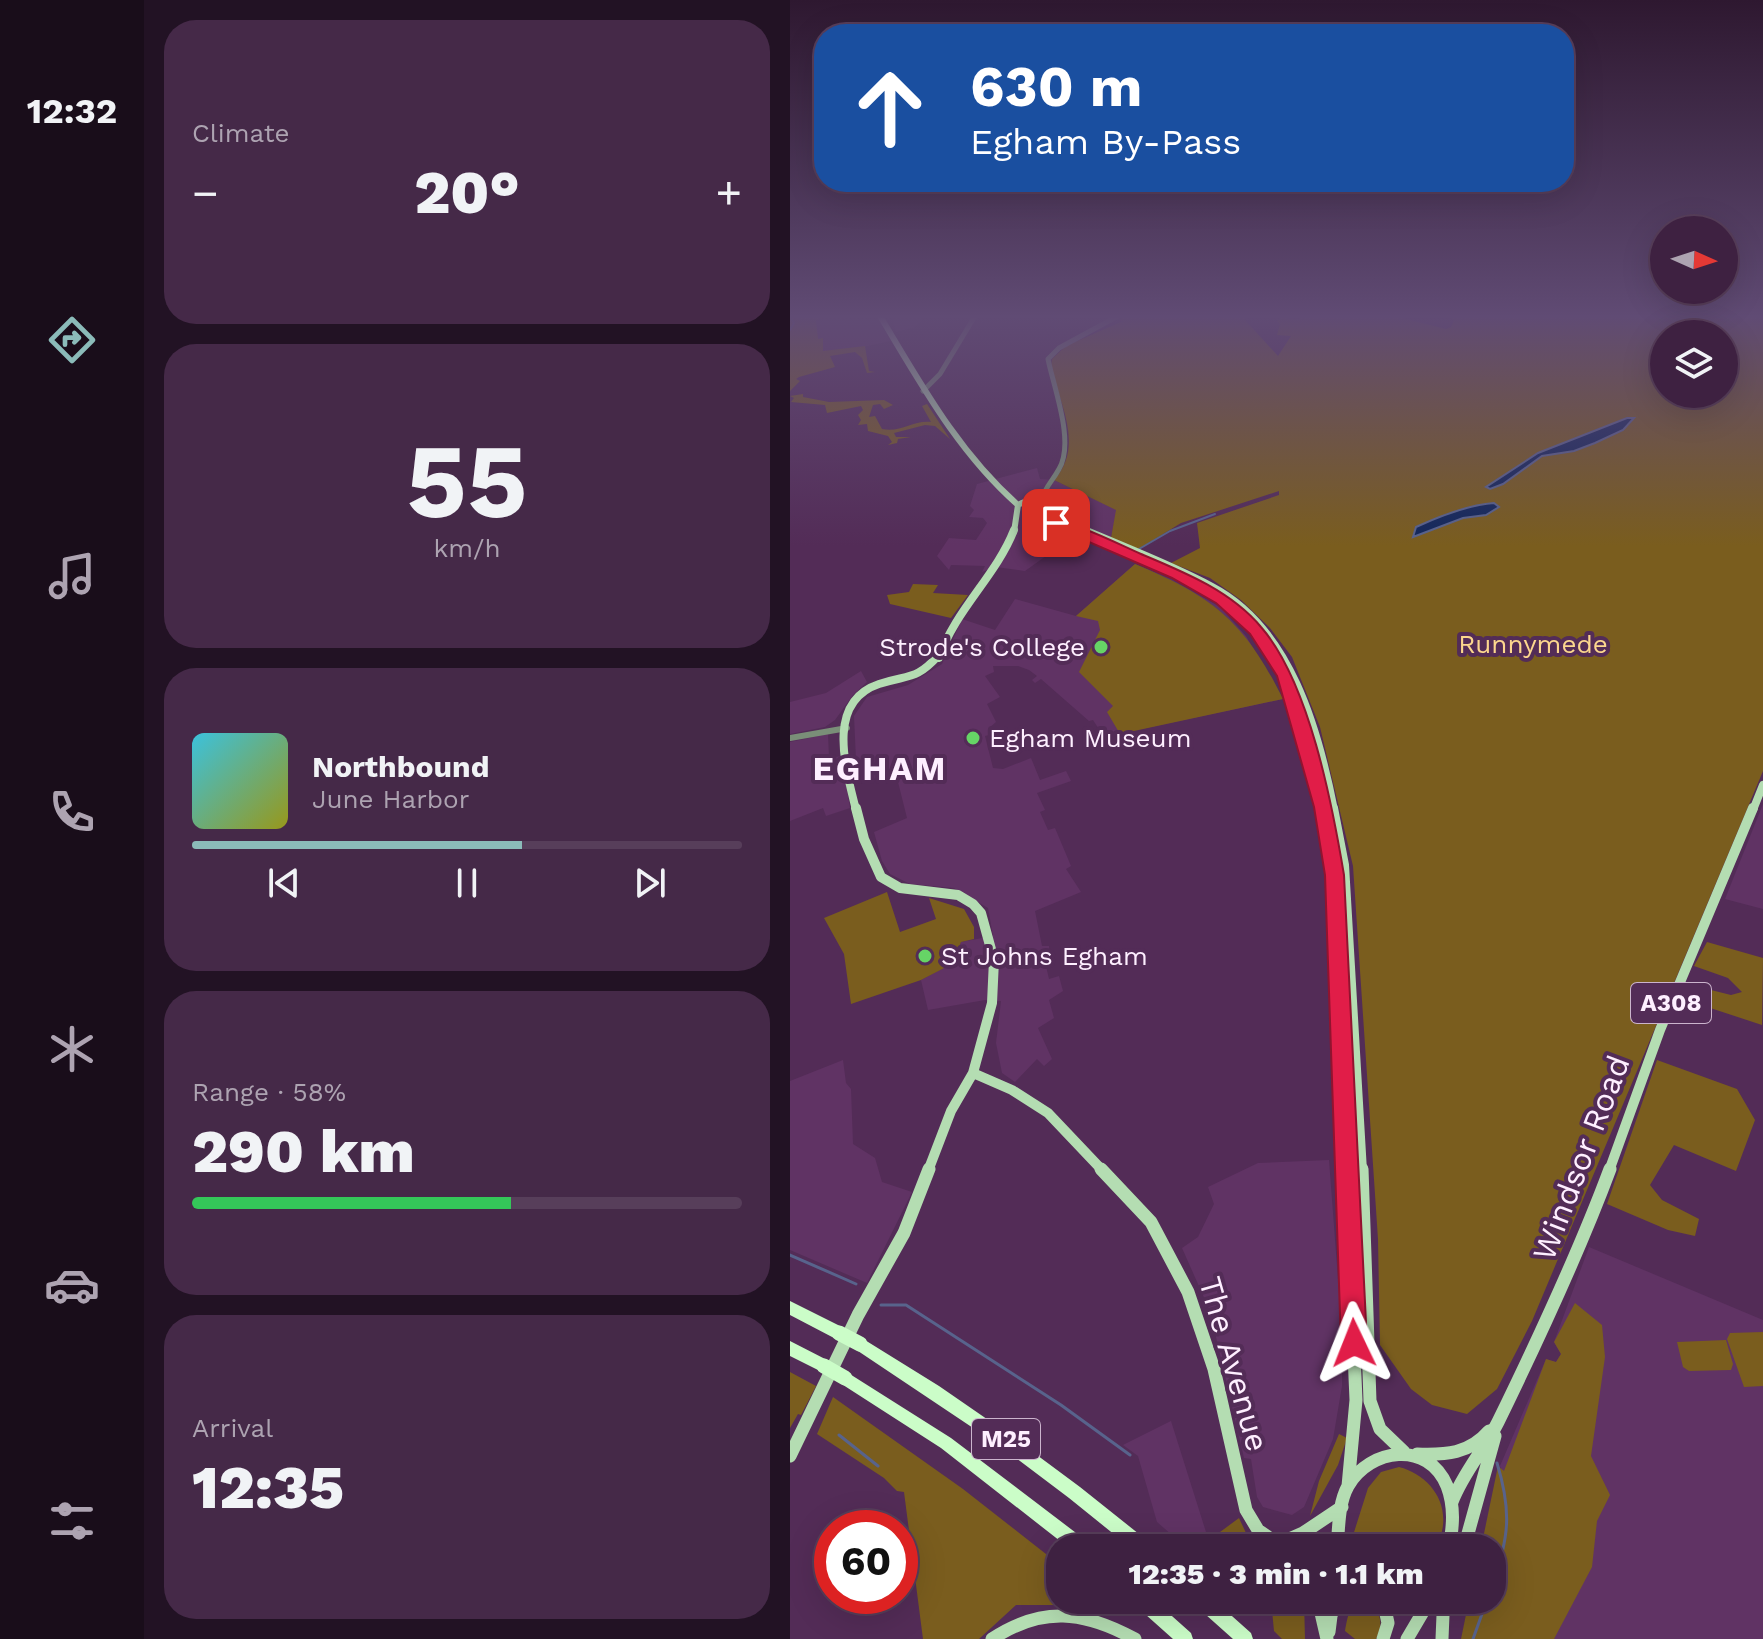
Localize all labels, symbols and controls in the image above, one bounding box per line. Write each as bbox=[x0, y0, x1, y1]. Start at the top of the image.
text: 630 m bbox=[970, 54, 1142, 120]
icon: ahead bbox=[838, 56, 942, 160]
text: 12:32 bbox=[27, 90, 117, 132]
text: Climate bbox=[192, 118, 290, 148]
text: Egham By-Pass bbox=[970, 121, 1241, 163]
text: 20° bbox=[414, 157, 520, 228]
text: − bbox=[192, 167, 219, 219]
text: + bbox=[715, 167, 742, 219]
north arrow bbox=[1650, 216, 1738, 304]
map controls bbox=[1650, 216, 1738, 408]
icon: directions bbox=[44, 312, 100, 368]
button: layers bbox=[1650, 320, 1738, 408]
text: 55 bbox=[406, 420, 528, 542]
pin bbox=[1022, 489, 1090, 557]
icon: arrive bbox=[1034, 501, 1078, 545]
text: km/h bbox=[434, 533, 500, 563]
icon: music bbox=[44, 548, 100, 604]
park label: Runnymede bbox=[1458, 629, 1608, 659]
place label: Strode's College bbox=[879, 632, 1085, 662]
marker: Strode's College bbox=[1092, 638, 1110, 656]
place label: Egham Museum bbox=[989, 723, 1191, 753]
marker: Egham Museum bbox=[964, 729, 982, 747]
district label: EGHAM bbox=[812, 748, 948, 788]
text: Northbound bbox=[312, 749, 489, 784]
icon: phone bbox=[44, 784, 100, 840]
text: June Harbor bbox=[312, 784, 469, 814]
icon: previous bbox=[262, 861, 306, 905]
icon: pause bbox=[445, 861, 489, 905]
icon: next bbox=[628, 861, 672, 905]
place label: St Johns Egham bbox=[941, 941, 1148, 971]
marker: St Johns Egham bbox=[916, 947, 934, 965]
road number: A308 bbox=[1631, 983, 1711, 1023]
icon: climate bbox=[44, 1021, 100, 1077]
street label: Windsor Road bbox=[1524, 1050, 1638, 1266]
text: Range · 58% bbox=[192, 1077, 346, 1107]
text: 290 km bbox=[192, 1116, 415, 1187]
icon: car bbox=[44, 1257, 100, 1313]
street label: The Avenue bbox=[1191, 1272, 1277, 1456]
position arrow bbox=[1312, 1301, 1396, 1385]
text: Arrival bbox=[192, 1413, 273, 1443]
road number: M25 bbox=[972, 1419, 1040, 1459]
text: 12:35 bbox=[192, 1452, 344, 1523]
icon: filters bbox=[44, 1493, 100, 1549]
speed limit sign: 60 bbox=[814, 1510, 918, 1614]
text: 12:35 · 3 min · 1.1 km bbox=[1128, 1556, 1424, 1591]

